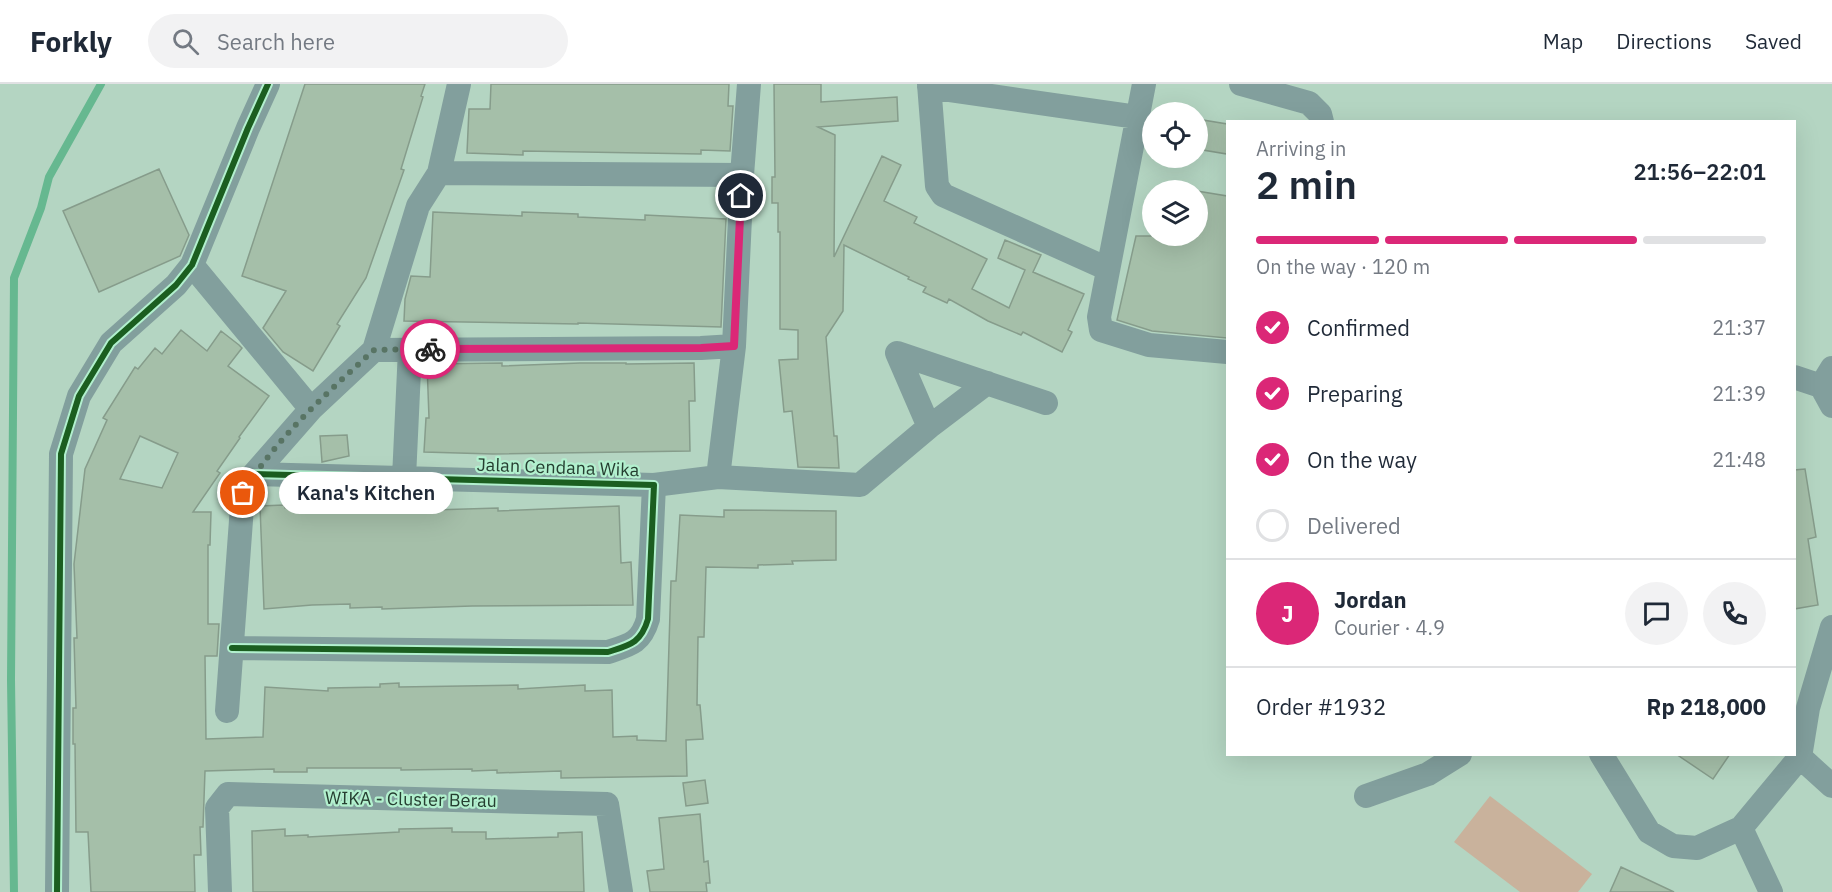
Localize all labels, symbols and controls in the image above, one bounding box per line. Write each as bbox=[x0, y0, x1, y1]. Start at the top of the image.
search box bbox=[148, 14, 568, 68]
text: Forkly bbox=[30, 23, 112, 60]
icon: search bbox=[169, 25, 202, 58]
text: Search here bbox=[217, 27, 335, 56]
text: Map bbox=[1543, 27, 1583, 55]
text: Directions bbox=[1616, 27, 1712, 55]
text: Saved bbox=[1745, 27, 1802, 55]
map controls bbox=[1142, 102, 1208, 246]
button: locate bbox=[1142, 102, 1208, 168]
text: Arriving in bbox=[1256, 135, 1346, 162]
text: 21:56–22:01 bbox=[1633, 157, 1766, 186]
text: 2 min bbox=[1256, 159, 1357, 210]
pin bbox=[715, 170, 766, 221]
icon: home bbox=[724, 179, 757, 212]
button: layers bbox=[1142, 180, 1208, 246]
text: On the way · 120 m bbox=[1256, 253, 1430, 280]
icon: check bbox=[1256, 311, 1289, 344]
text: Confirmed bbox=[1307, 313, 1410, 342]
text: 21:37 bbox=[1712, 314, 1766, 341]
courier bbox=[400, 319, 460, 379]
icon: bike bbox=[414, 333, 447, 366]
icon: check bbox=[1256, 377, 1289, 410]
text: Preparing bbox=[1307, 379, 1402, 408]
text: 21:39 bbox=[1712, 380, 1766, 407]
icon: check bbox=[1256, 443, 1289, 476]
text: On the way bbox=[1307, 445, 1417, 474]
text: 21:48 bbox=[1712, 446, 1766, 473]
street label: Jalan Cendana Wika bbox=[476, 453, 640, 481]
pin bbox=[217, 467, 268, 518]
callout: Kana's Kitchen bbox=[279, 472, 453, 514]
icon: bag bbox=[226, 476, 259, 509]
text: Kana's Kitchen bbox=[297, 479, 435, 506]
text: Delivered bbox=[1307, 511, 1401, 540]
button: chat bbox=[1625, 582, 1688, 645]
button: phone bbox=[1703, 582, 1766, 645]
text: Jordan bbox=[1334, 585, 1407, 614]
text: J bbox=[1281, 599, 1294, 628]
text: Courier · 4.9 bbox=[1334, 614, 1445, 641]
text: Order #1932 bbox=[1256, 692, 1386, 721]
text: Rp 218,000 bbox=[1647, 692, 1766, 721]
street label: WIKA - Cluster Berau bbox=[325, 786, 497, 812]

